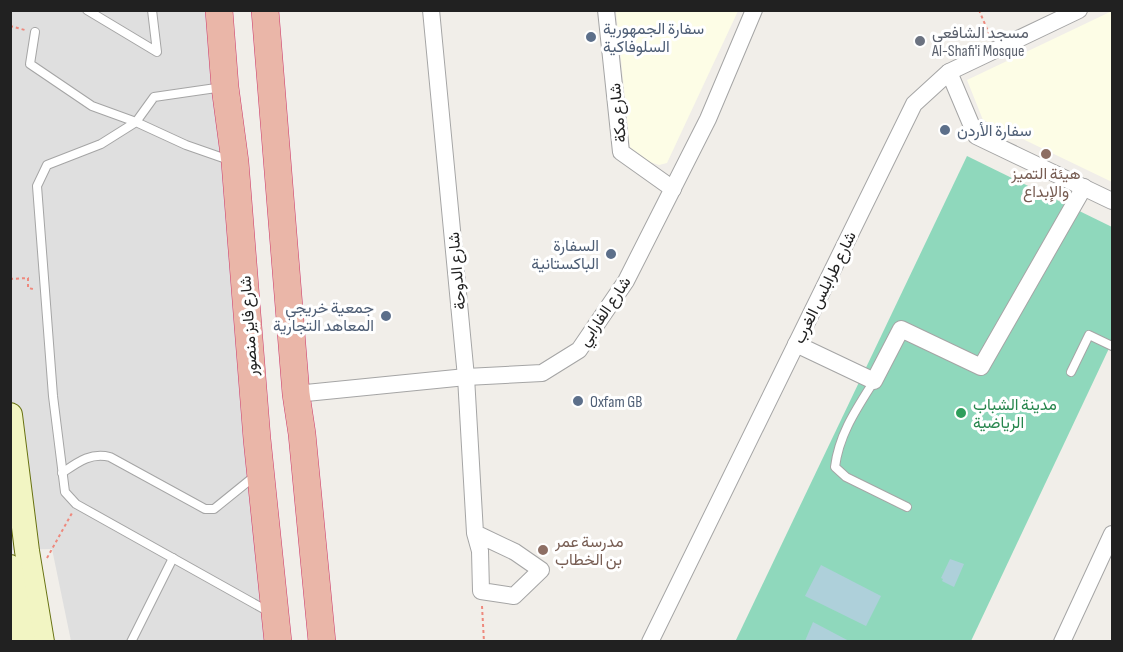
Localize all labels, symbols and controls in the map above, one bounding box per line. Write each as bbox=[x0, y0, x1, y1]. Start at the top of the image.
place label: سفارة الجمهورية السلوفاكية bbox=[603, 20, 704, 57]
place label: مسجد الشافعي Al-Shafi'i Mosque bbox=[931, 24, 1029, 61]
marker: سفارة الجمهورية السلوفاكية bbox=[584, 30, 598, 44]
marker: مسجد الشافعي Al-Shafi'i Mosque bbox=[913, 34, 927, 48]
street label: شارع مكة bbox=[606, 82, 632, 144]
place label: سفارة الأردن bbox=[957, 122, 1032, 141]
marker: سفارة الأردن bbox=[938, 123, 952, 137]
marker: هيئة التميز والإبداع bbox=[1039, 147, 1053, 161]
place label: هيئة التميز والإبداع bbox=[1010, 165, 1081, 203]
street label: شارع طرابلس الغرب bbox=[790, 228, 862, 347]
street label: شارع الدوحة bbox=[445, 231, 471, 310]
place label: السفارة الباكستانية bbox=[531, 237, 599, 274]
marker: السفارة الباكستانية bbox=[604, 247, 618, 261]
street label: شارع الفارابي bbox=[575, 273, 638, 352]
street label: شارع فايز منصور bbox=[237, 275, 264, 378]
place label: جمعية خريجي المعاهد التجارية bbox=[273, 299, 374, 336]
marker: جمعية خريجي المعاهد التجارية bbox=[379, 309, 393, 323]
place label: Oxfam GB bbox=[590, 393, 642, 412]
marker: Oxfam GB bbox=[571, 394, 585, 408]
place label: مدينة الشباب الرياضية bbox=[973, 396, 1057, 433]
marker: مدينة الشباب الرياضية bbox=[954, 406, 968, 420]
place label: مدرسة عمر بن الخطاب bbox=[554, 533, 623, 570]
marker: مدرسة عمر بن الخطاب bbox=[536, 543, 550, 557]

